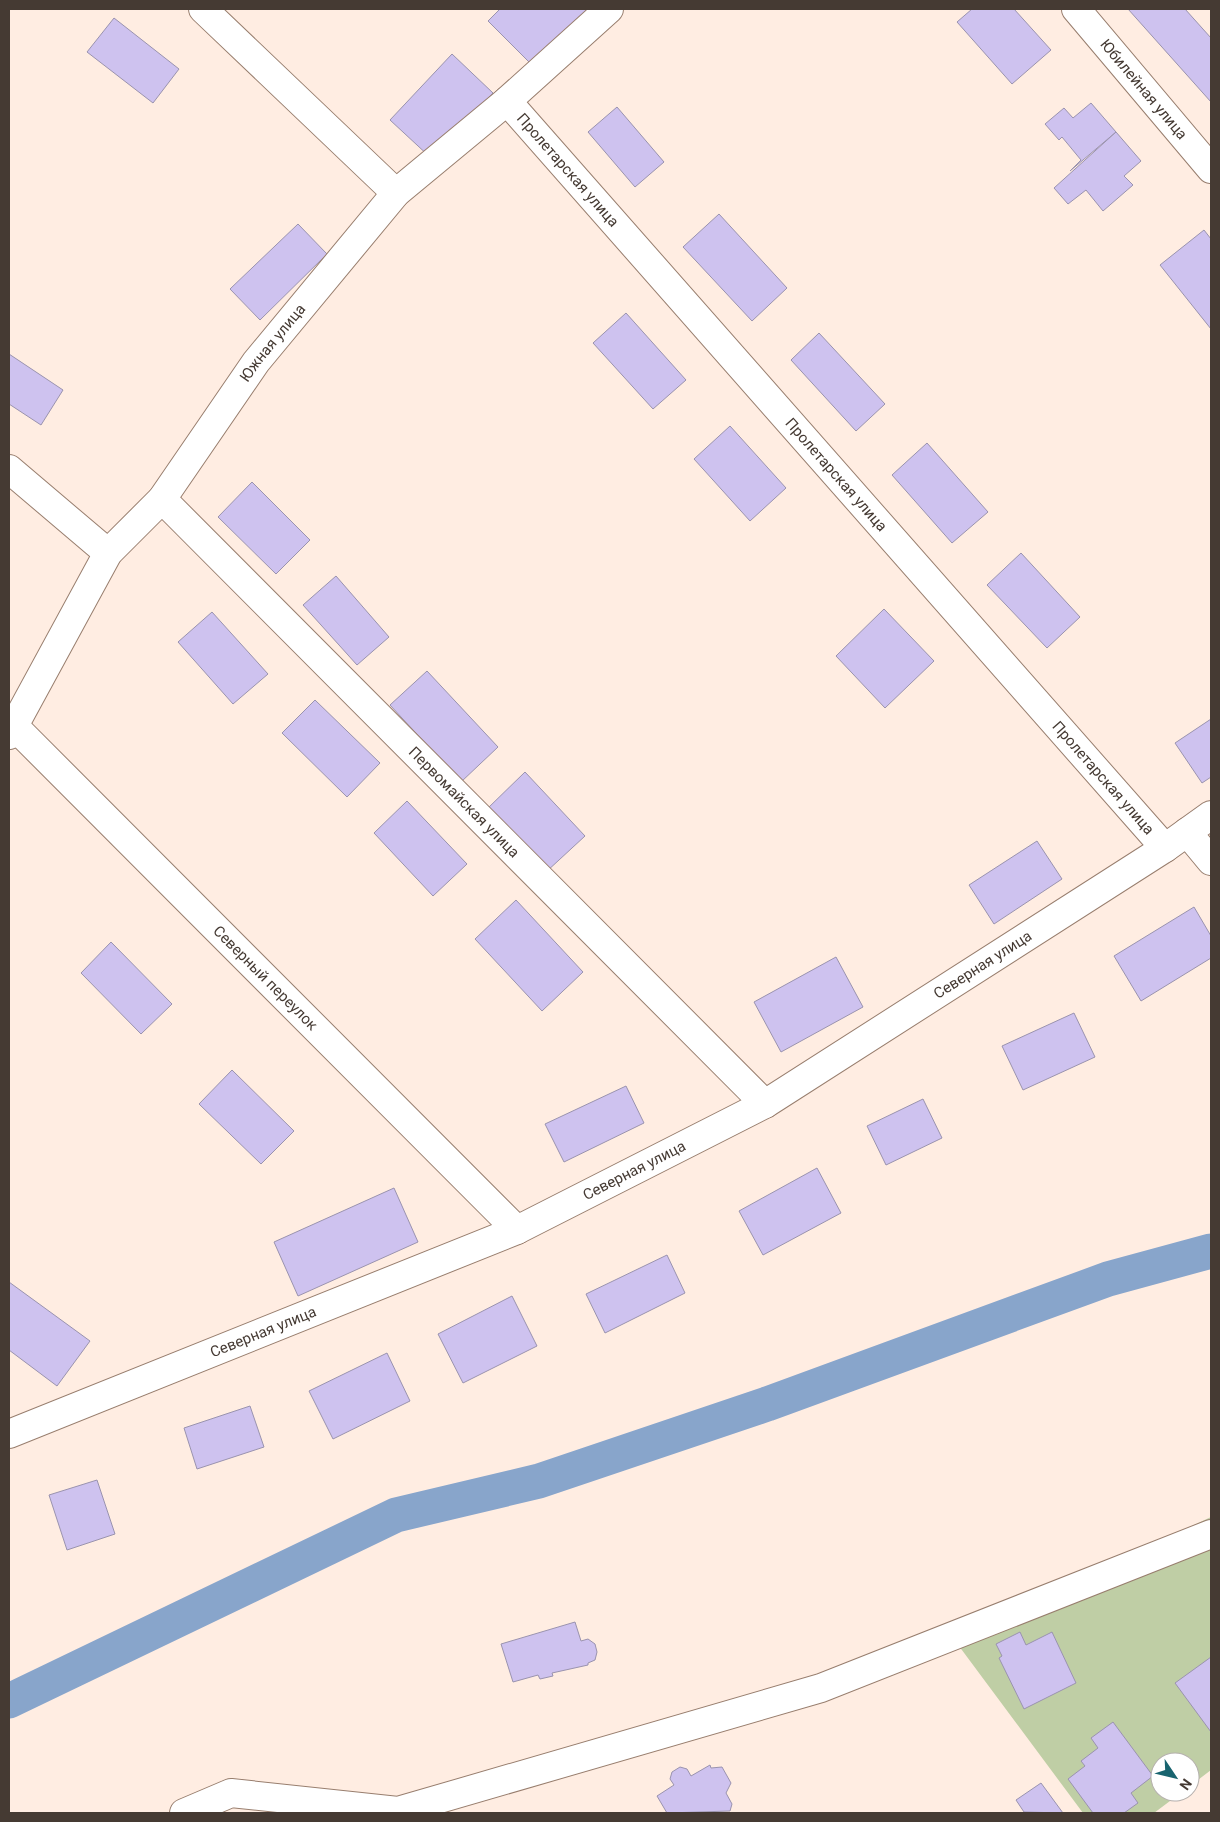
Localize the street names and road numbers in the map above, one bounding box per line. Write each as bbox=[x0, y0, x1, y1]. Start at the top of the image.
street label: Юбилейная улица bbox=[1096, 35, 1191, 143]
street label: Пролетарская улица bbox=[513, 110, 623, 230]
street label: Южная улица bbox=[236, 300, 309, 385]
street label: Пролетарская улица bbox=[781, 414, 891, 535]
street label: Пролетарская улица bbox=[1048, 717, 1158, 838]
street label: Первомайская улица bbox=[405, 743, 523, 861]
street label: Северный переулок bbox=[209, 922, 321, 1034]
street label: Северная улица bbox=[930, 927, 1035, 1003]
street label: Северная улица bbox=[580, 1137, 689, 1204]
street label: Северная улица bbox=[208, 1303, 319, 1361]

